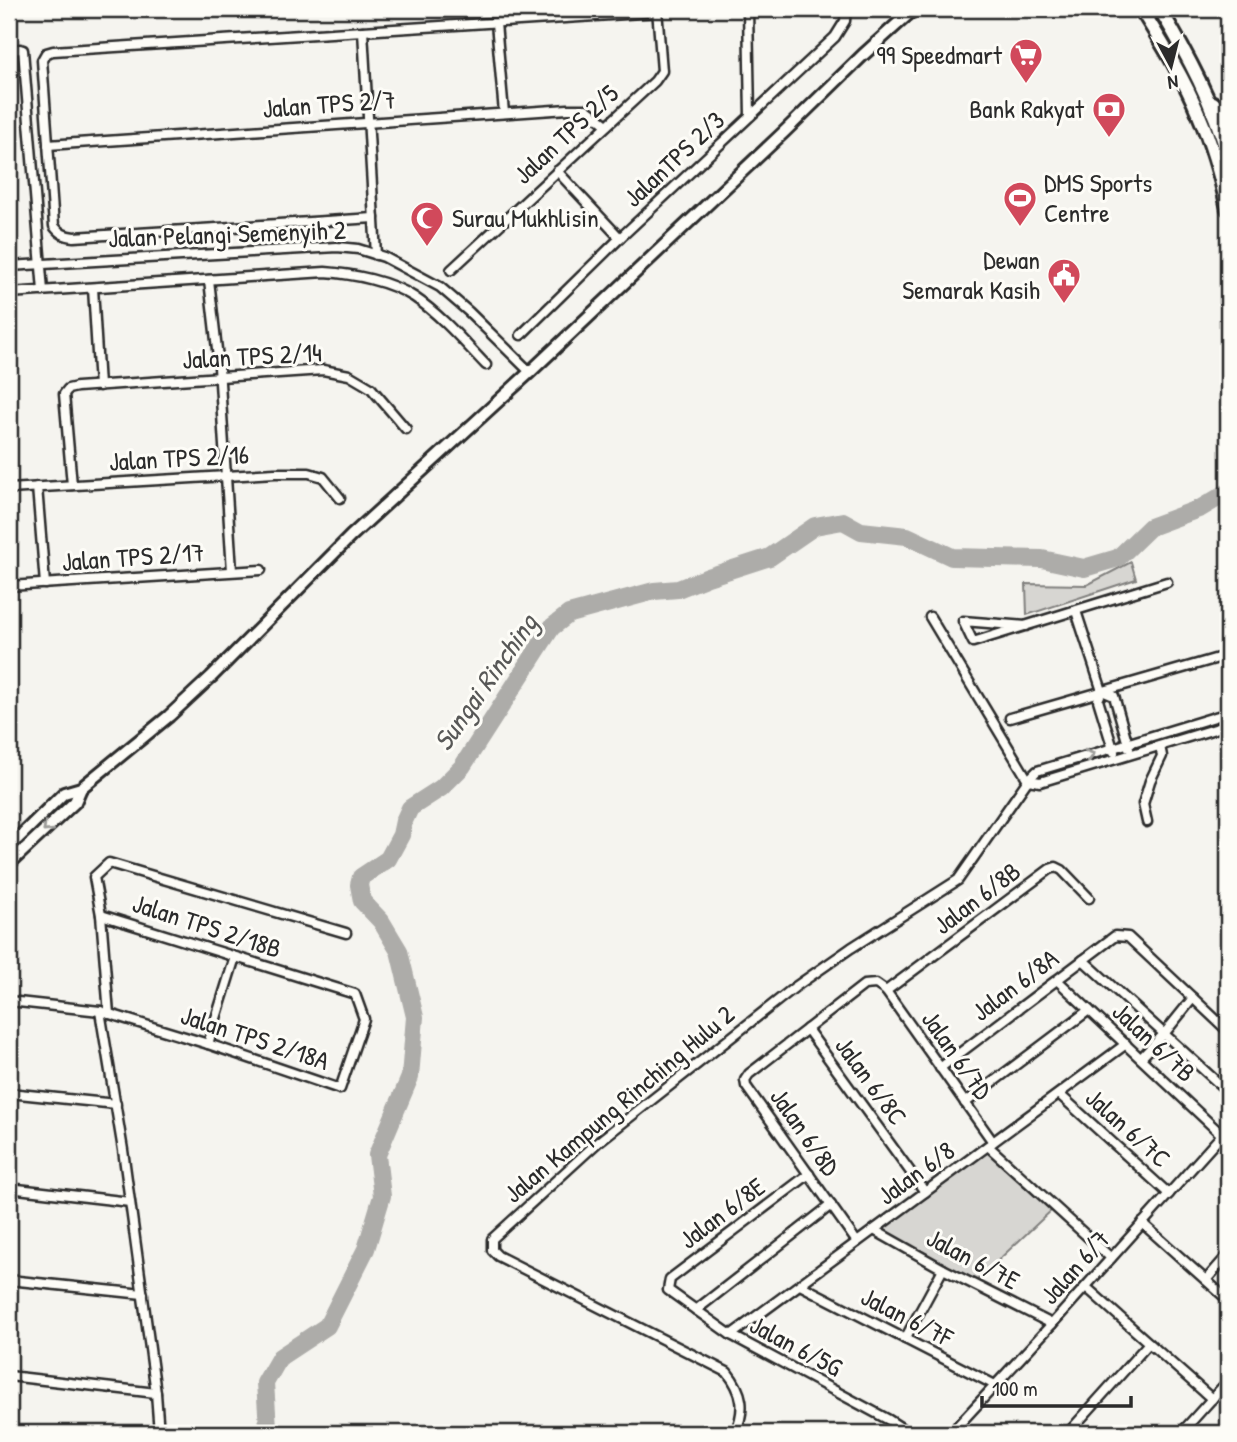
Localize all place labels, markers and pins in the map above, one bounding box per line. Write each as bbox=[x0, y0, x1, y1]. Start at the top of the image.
supermarket icon: 99 Speedmart bbox=[1007, 36, 1045, 85]
place label: 99 Speedmart bbox=[876, 37, 1003, 72]
bank icon: Bank Rakyat bbox=[1090, 90, 1128, 139]
place label: Bank Rakyat bbox=[969, 91, 1085, 126]
place label: DMS Sports Centre bbox=[1044, 165, 1152, 230]
sports icon: DMS Sports Centre bbox=[1001, 179, 1039, 228]
mosque icon: Surau Mukhlisin bbox=[408, 199, 446, 248]
place label: Surau Mukhlisin bbox=[452, 200, 599, 235]
place label: Dewan Semarak Kasih bbox=[902, 242, 1040, 307]
public building icon: Dewan Semarak Kasih bbox=[1045, 256, 1083, 305]

